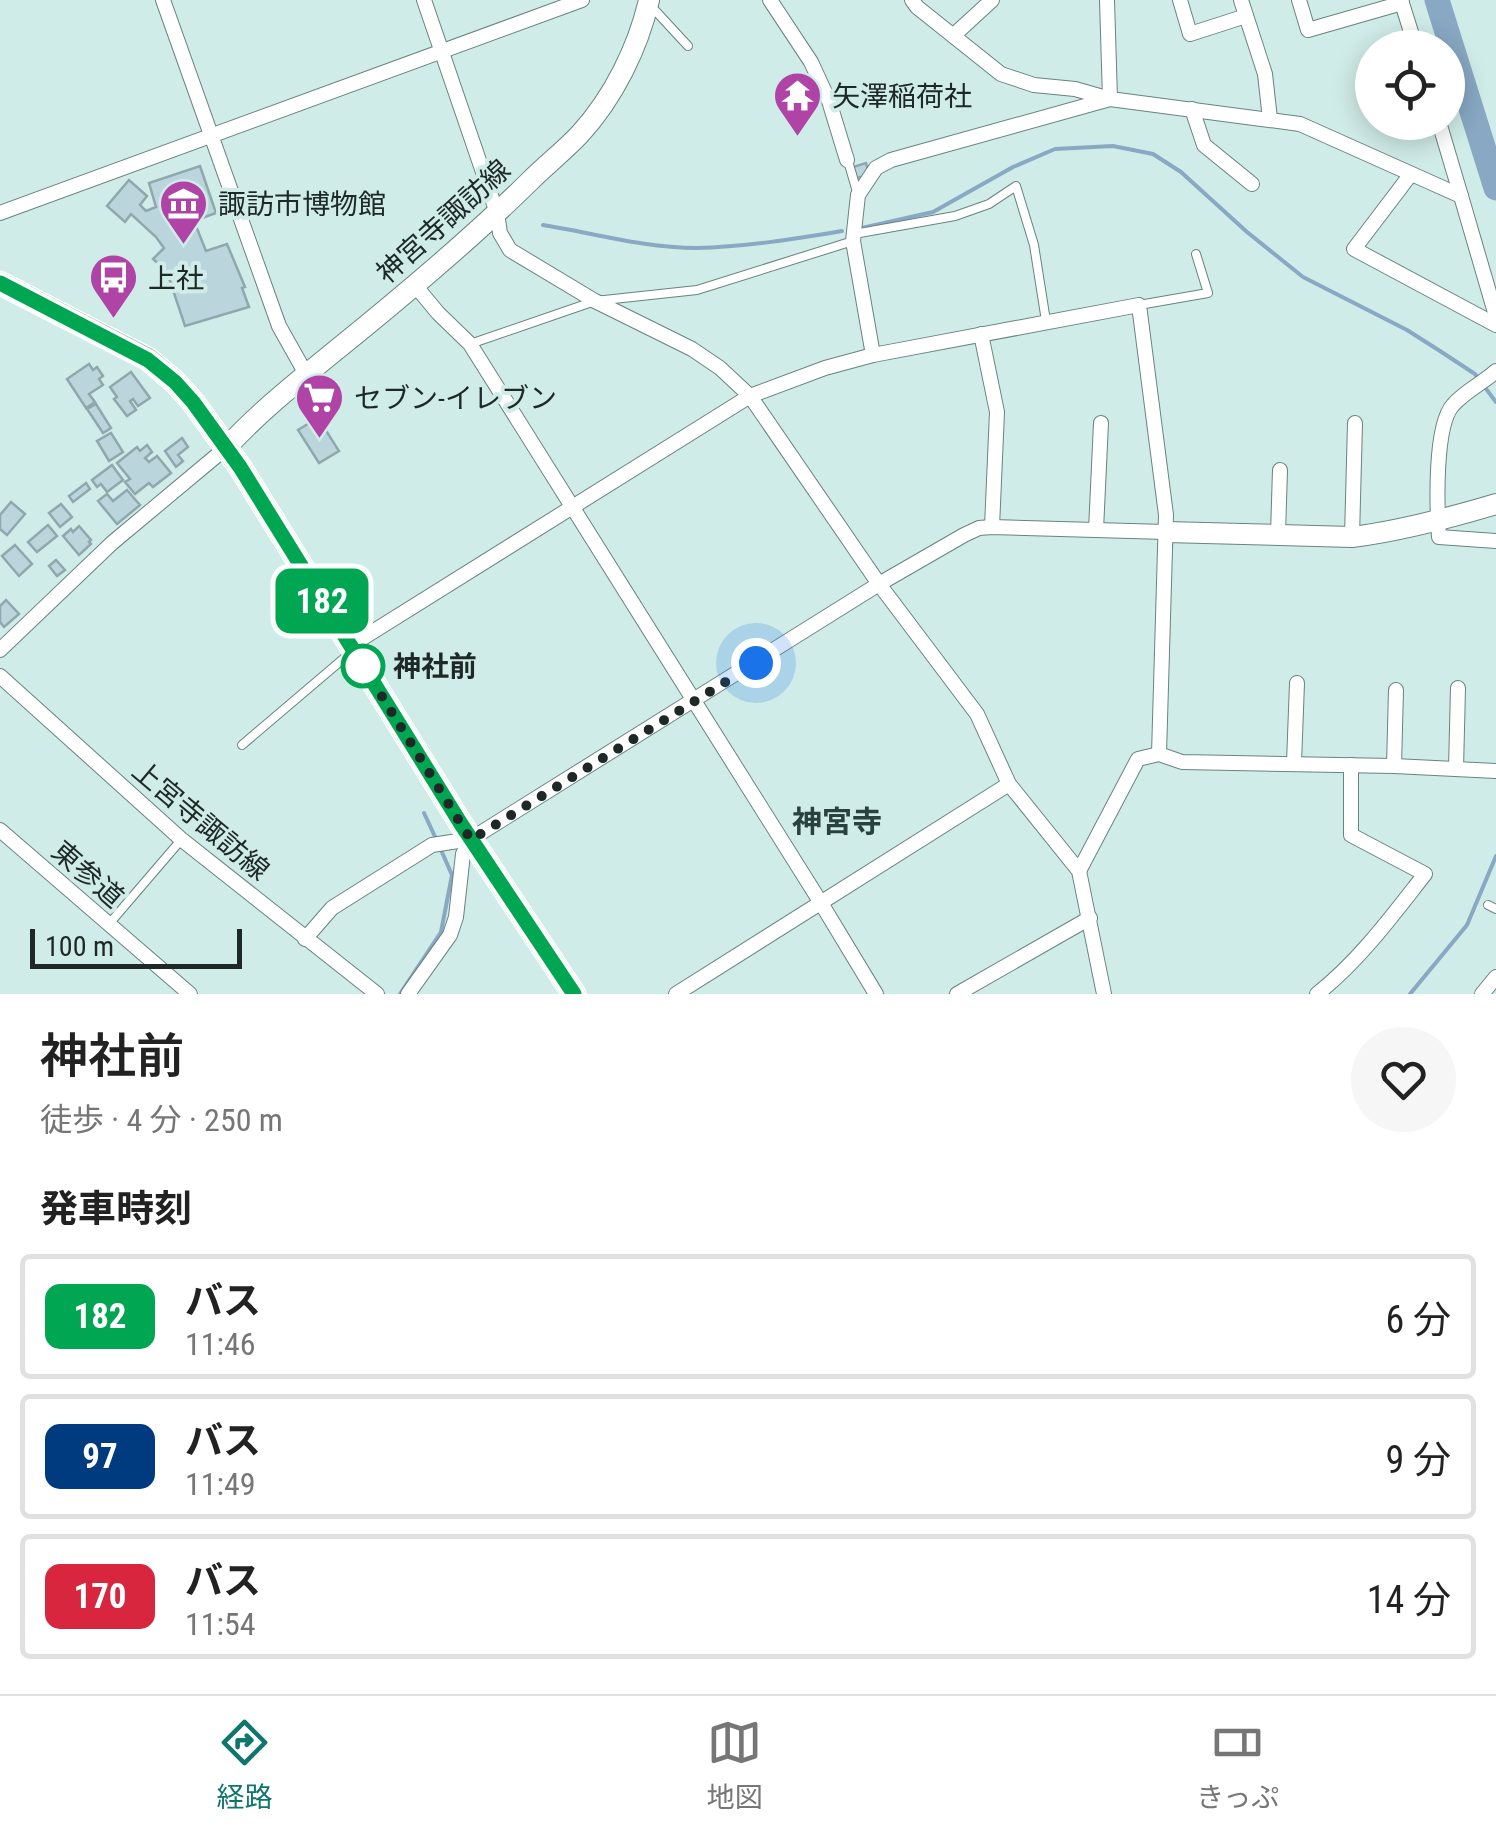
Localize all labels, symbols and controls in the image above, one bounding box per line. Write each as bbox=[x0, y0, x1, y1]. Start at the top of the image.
map controls bbox=[1355, 30, 1465, 140]
button: locate bbox=[1355, 30, 1465, 140]
temple icon: 矢澤稲荷社 bbox=[771, 70, 823, 138]
place label: 矢澤稲荷社 bbox=[832, 80, 972, 113]
street label: 神宮寺諏訪線 bbox=[370, 153, 517, 290]
museum icon: 諏訪市博物館 bbox=[157, 178, 209, 246]
place label: 諏訪市博物館 bbox=[218, 188, 386, 221]
bus stop icon: 上社 bbox=[87, 252, 139, 320]
place label: 上社 bbox=[148, 262, 204, 295]
supermarket icon: セブン-イレブン bbox=[293, 372, 345, 440]
place label: セブン-イレブン bbox=[354, 382, 557, 415]
line badge: 182 bbox=[264, 568, 380, 634]
text: 182 bbox=[295, 581, 349, 622]
your location bbox=[731, 638, 781, 688]
marker: 神社前 bbox=[342, 645, 384, 687]
place label: 神社前 bbox=[393, 650, 477, 683]
street label: 上宮寺諏訪線 bbox=[126, 754, 276, 887]
district label: 神宮寺 bbox=[792, 804, 882, 839]
street label: 東参道 bbox=[45, 834, 130, 914]
scale bar bbox=[30, 924, 242, 968]
text: 100 m bbox=[45, 930, 114, 963]
button: heart bbox=[1351, 1027, 1456, 1132]
text: 神社前 bbox=[40, 1028, 184, 1085]
text: 徒歩 · 4 分 · 250 m bbox=[40, 1101, 283, 1139]
text: 発車時刻 bbox=[40, 1187, 192, 1231]
text: バス bbox=[185, 1279, 261, 1323]
text: 182 bbox=[73, 1296, 127, 1337]
text: 6 分 bbox=[1386, 1298, 1451, 1342]
text: 11:46 bbox=[185, 1325, 256, 1363]
text: バス bbox=[185, 1419, 261, 1463]
text: 97 bbox=[82, 1436, 118, 1477]
text: 9 分 bbox=[1386, 1438, 1451, 1482]
text: 11:49 bbox=[185, 1465, 256, 1503]
text: バス bbox=[185, 1559, 261, 1603]
text: 170 bbox=[73, 1576, 127, 1617]
text: 14 分 bbox=[1367, 1578, 1451, 1622]
text: 11:54 bbox=[185, 1605, 256, 1643]
tab: 経路 bbox=[217, 1715, 273, 1815]
tab: 地図 bbox=[707, 1715, 763, 1815]
tab: きっぷ bbox=[1196, 1715, 1279, 1815]

